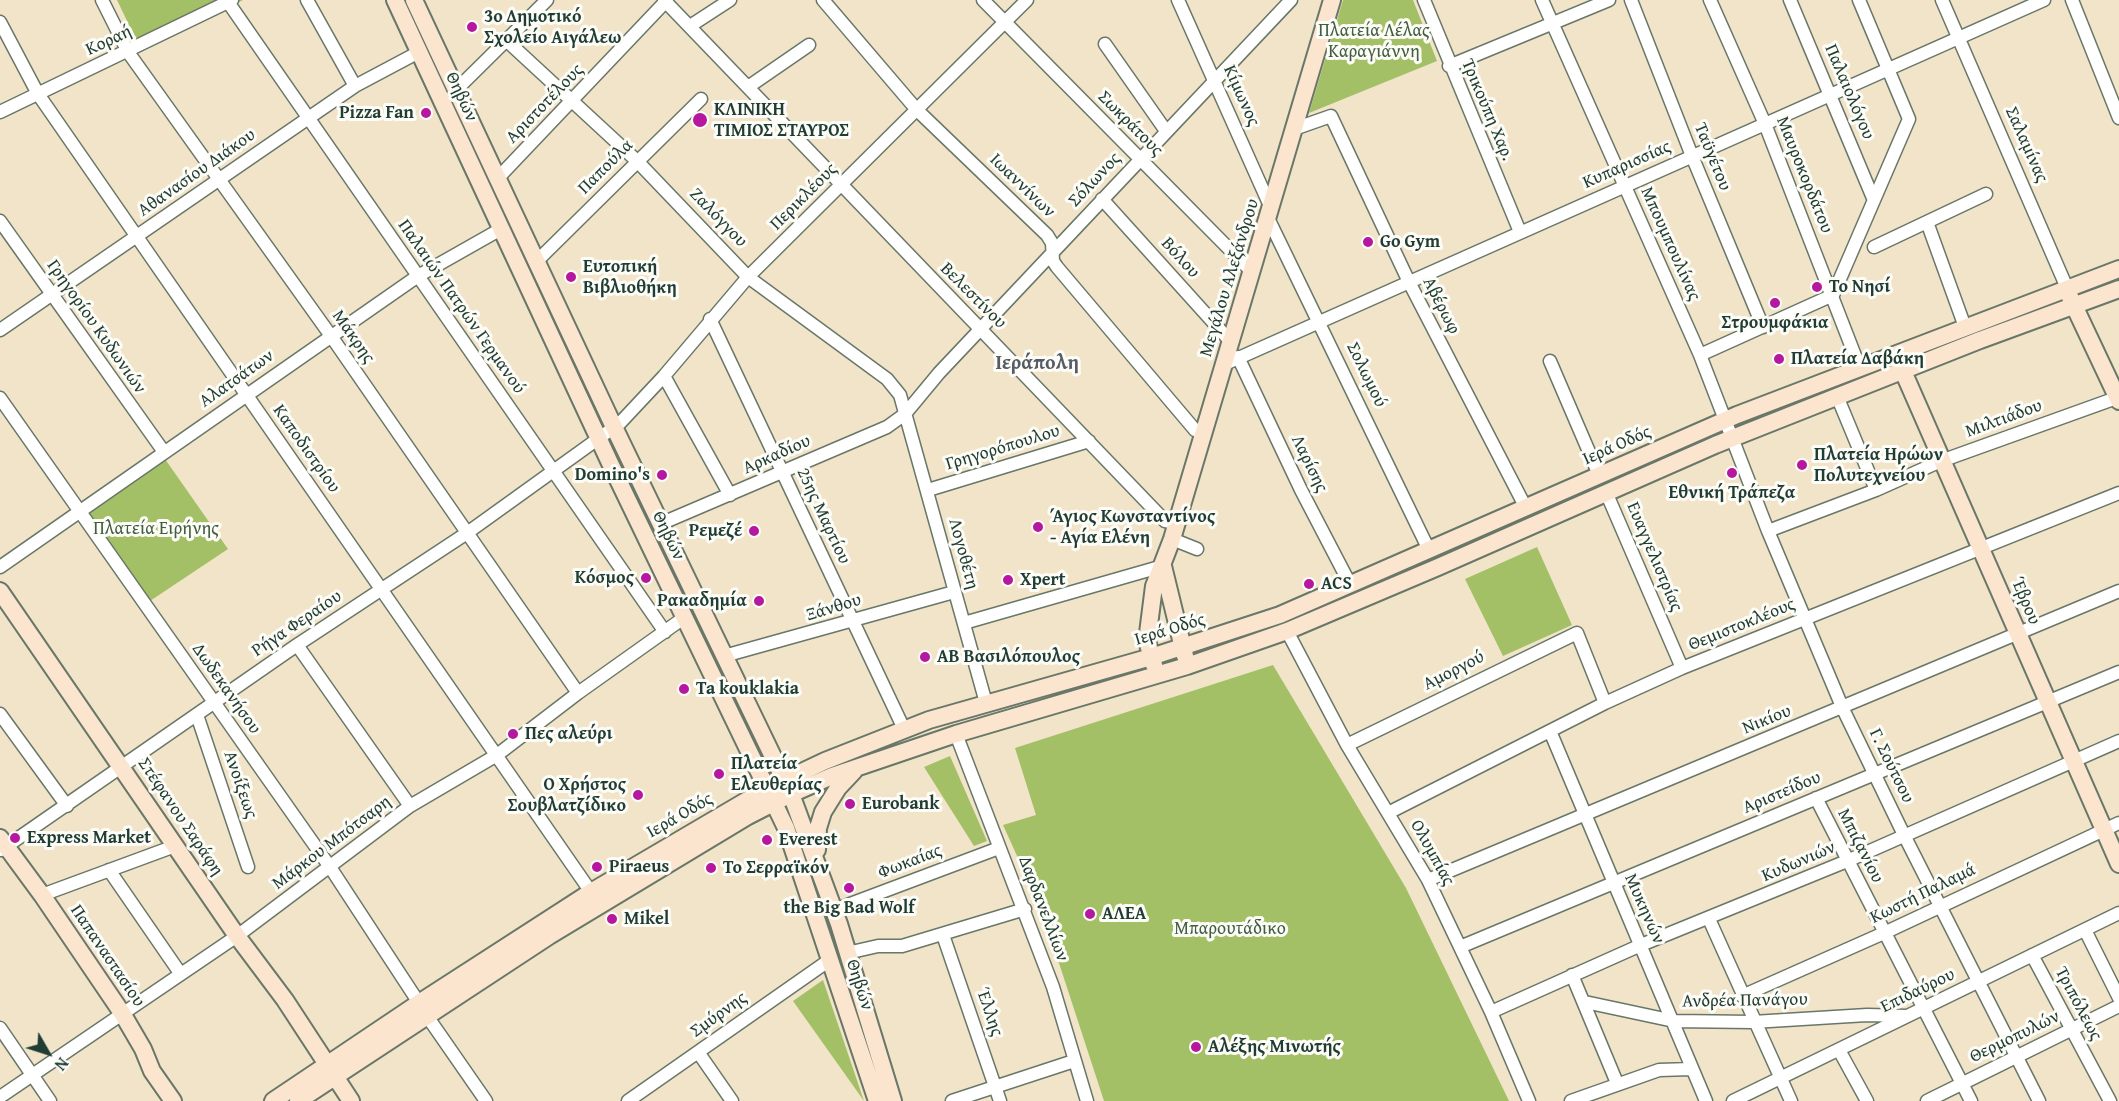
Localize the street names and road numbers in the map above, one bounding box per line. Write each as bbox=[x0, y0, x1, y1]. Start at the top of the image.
street label: Κοραή bbox=[83, 21, 135, 61]
street label: Παλαιολόγου bbox=[1819, 41, 1879, 143]
street label: Τρικούπη Χαρ. bbox=[1456, 56, 1518, 164]
street label: Αριστοτέλους bbox=[502, 60, 588, 148]
street label: Κίμωνος bbox=[1218, 62, 1264, 130]
street label: Θηβών bbox=[440, 69, 482, 125]
street label: Σωκράτους bbox=[1093, 87, 1167, 161]
street label: Σαλαμίνας bbox=[2000, 104, 2052, 186]
street label: Μαυροκορδάτου bbox=[1771, 114, 1837, 236]
street label: Ταϋγέτου bbox=[1689, 120, 1735, 194]
street label: Αθανασίου Διάκου bbox=[134, 124, 260, 222]
street label: Παπούλα bbox=[574, 135, 638, 199]
street label: Κυπαρισσίας bbox=[1580, 136, 1674, 194]
street label: Σόλωνος bbox=[1064, 148, 1126, 212]
street label: Ιωαννίνων bbox=[985, 149, 1059, 223]
street label: Περικλέους bbox=[766, 159, 842, 235]
street label: Ζαλόγγου bbox=[685, 184, 751, 252]
street label: Μπουμπουλίνας bbox=[1635, 184, 1705, 304]
street label: Μεγάλου Αλεξάνδρου bbox=[1196, 196, 1264, 360]
street label: Παλαιών Πατρών Γερμανού bbox=[393, 216, 529, 398]
street label: Βόλου bbox=[1156, 233, 1204, 283]
street label: Γρηγορίου Κυδωνιών bbox=[42, 256, 150, 398]
street label: Βελεστίνου bbox=[935, 258, 1011, 334]
street label: Αβέρωφ bbox=[1418, 274, 1464, 338]
street label: Μάκρης bbox=[327, 306, 379, 368]
street label: Σολωμού bbox=[1341, 339, 1391, 411]
street label: Αλατσάτων bbox=[196, 345, 278, 413]
street label: Μιλτιάδου bbox=[1963, 395, 2045, 443]
street label: Καποδιστρίου bbox=[268, 401, 344, 497]
street label: Γρηγορόπουλου bbox=[943, 420, 1063, 476]
street label: Ιερά Οδός bbox=[1579, 421, 1655, 471]
street label: Αρκαδίου bbox=[740, 431, 814, 479]
street label: Λαρίσης bbox=[1286, 432, 1332, 496]
street label: 25ης Μαρτίου bbox=[791, 464, 855, 568]
street label: Ευαγγελιστρίας bbox=[1621, 499, 1687, 615]
street label: Θηβών bbox=[647, 508, 689, 564]
street label: Λογοθέτη bbox=[943, 516, 983, 592]
street label: Έβρου bbox=[2005, 574, 2045, 628]
street label: Ρήγα Φεραίου bbox=[248, 586, 346, 662]
street label: Ξάνθου bbox=[804, 589, 864, 627]
street label: Θεμιστοκλέους bbox=[1686, 594, 1798, 656]
street label: Ιερά Οδός bbox=[1132, 609, 1208, 651]
street label: Δωδεκανήσου bbox=[187, 640, 265, 738]
street label: Αμοργού bbox=[1420, 646, 1488, 696]
street label: Νικίου bbox=[1739, 700, 1795, 740]
street label: Γ. Σούτσου bbox=[1864, 725, 1918, 807]
street label: Ανοίξεως bbox=[218, 748, 262, 822]
street label: Στέφανου Σαράφη bbox=[133, 754, 227, 880]
street label: Αριστείδου bbox=[1740, 767, 1824, 819]
street label: Ιερά Οδός bbox=[643, 789, 717, 843]
street label: Μάρκου Μπότσαρη bbox=[268, 791, 396, 895]
street label: Μπιζανίου bbox=[1832, 805, 1888, 887]
street label: Ολυμπίας bbox=[1405, 816, 1459, 890]
street label: Κυδωνιών bbox=[1759, 837, 1839, 887]
street label: Φωκαίας bbox=[875, 840, 945, 884]
street label: Δαρδανελλίων bbox=[1013, 853, 1073, 965]
street label: Κωστή Παλαμά bbox=[1867, 859, 1979, 929]
street label: Μυκηνών bbox=[1619, 871, 1669, 947]
street label: Παπαναστασίου bbox=[65, 901, 149, 1011]
street label: Θηβών bbox=[841, 957, 877, 1013]
street label: Επιδαύρου bbox=[1877, 964, 1959, 1018]
street label: Τριπόλεως bbox=[2050, 964, 2106, 1044]
street label: Έλλης bbox=[971, 985, 1007, 1039]
street label: Σμύρνης bbox=[687, 987, 751, 1043]
street label: Ανδρέα Πανάγου bbox=[1682, 989, 1808, 1013]
street label: Θερμοπυλών bbox=[1966, 1006, 2064, 1068]

